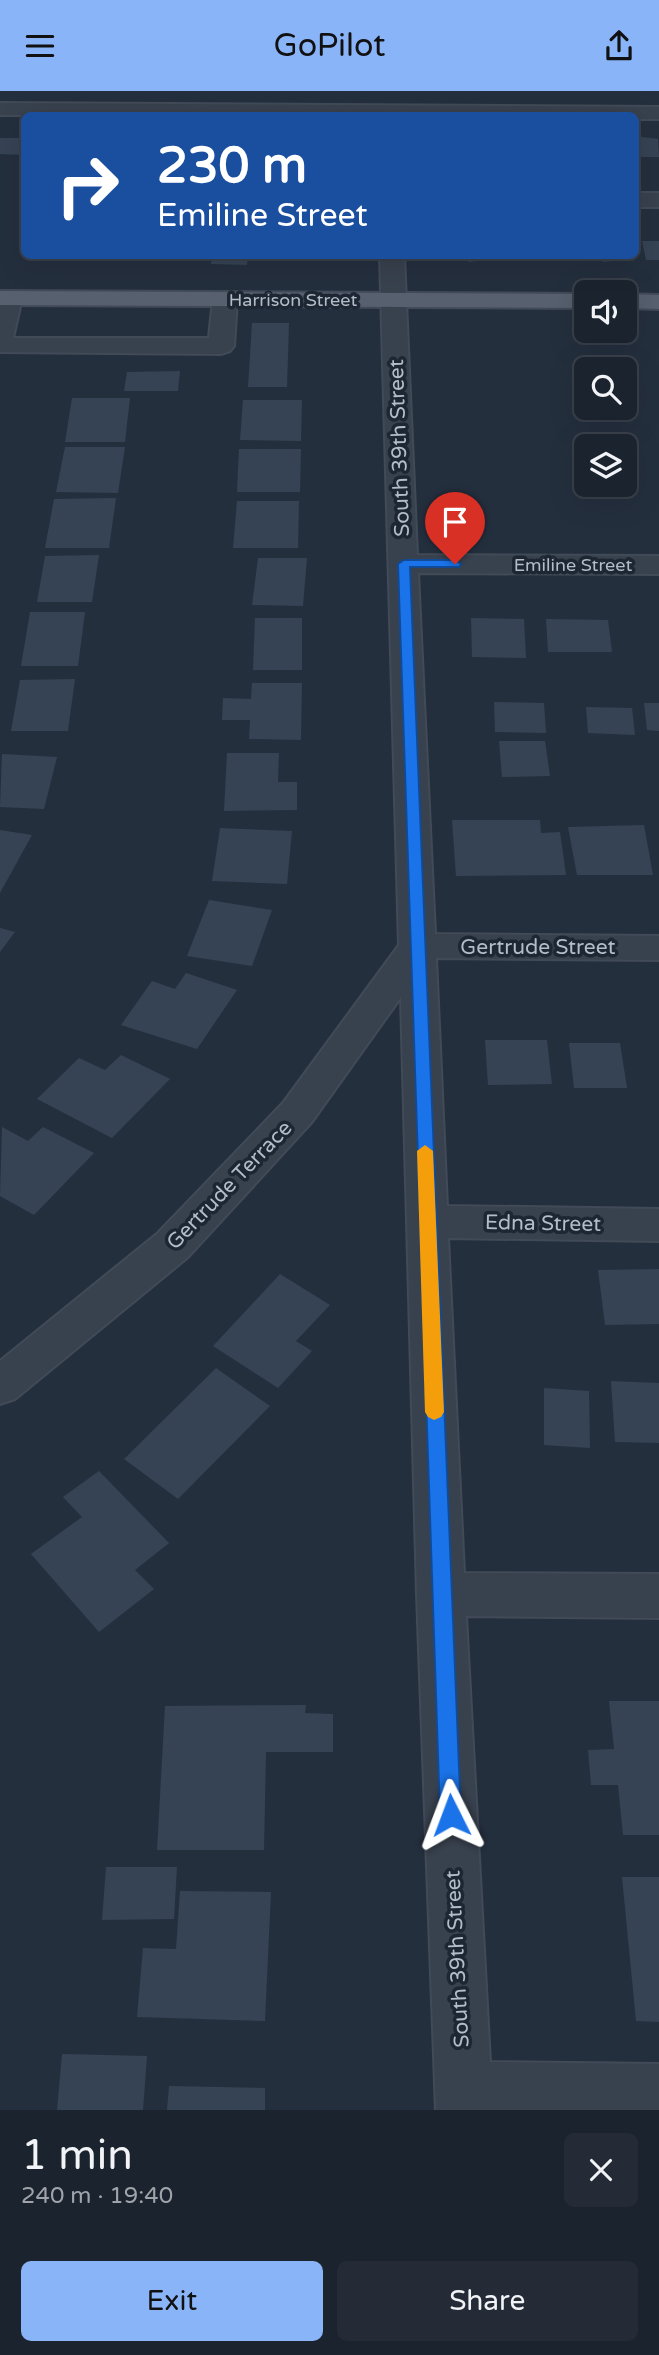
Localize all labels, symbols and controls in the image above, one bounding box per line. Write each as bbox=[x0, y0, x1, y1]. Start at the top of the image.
icon: menu bbox=[21, 27, 59, 65]
text: GoPilot bbox=[274, 27, 385, 65]
icon: share bbox=[600, 27, 638, 65]
text: 230 m bbox=[157, 137, 307, 196]
icon: right bbox=[42, 140, 133, 231]
text: Emiline Street bbox=[157, 197, 368, 235]
map controls bbox=[574, 280, 637, 497]
button: sound bbox=[574, 280, 637, 343]
street label: Harrison Street bbox=[229, 289, 357, 311]
button: search bbox=[574, 357, 637, 420]
street label: South 39th Street bbox=[384, 359, 415, 537]
button: layers bbox=[574, 434, 637, 497]
pin bbox=[425, 492, 485, 564]
icon: arrive bbox=[436, 503, 474, 541]
street label: Emiline Street bbox=[514, 554, 632, 576]
street label: Gertrude Street bbox=[460, 935, 616, 960]
street label: Gertrude Terrace bbox=[161, 1116, 297, 1255]
street label: Edna Street bbox=[485, 1210, 601, 1237]
position arrow bbox=[414, 1778, 488, 1852]
street label: South 39th Street bbox=[440, 1870, 475, 2048]
text: 1 min bbox=[21, 2130, 133, 2181]
button: close bbox=[564, 2133, 638, 2207]
text: 240 m · 19:40 bbox=[21, 2182, 173, 2210]
button: Exit bbox=[21, 2261, 323, 2341]
button: Share bbox=[337, 2261, 638, 2341]

